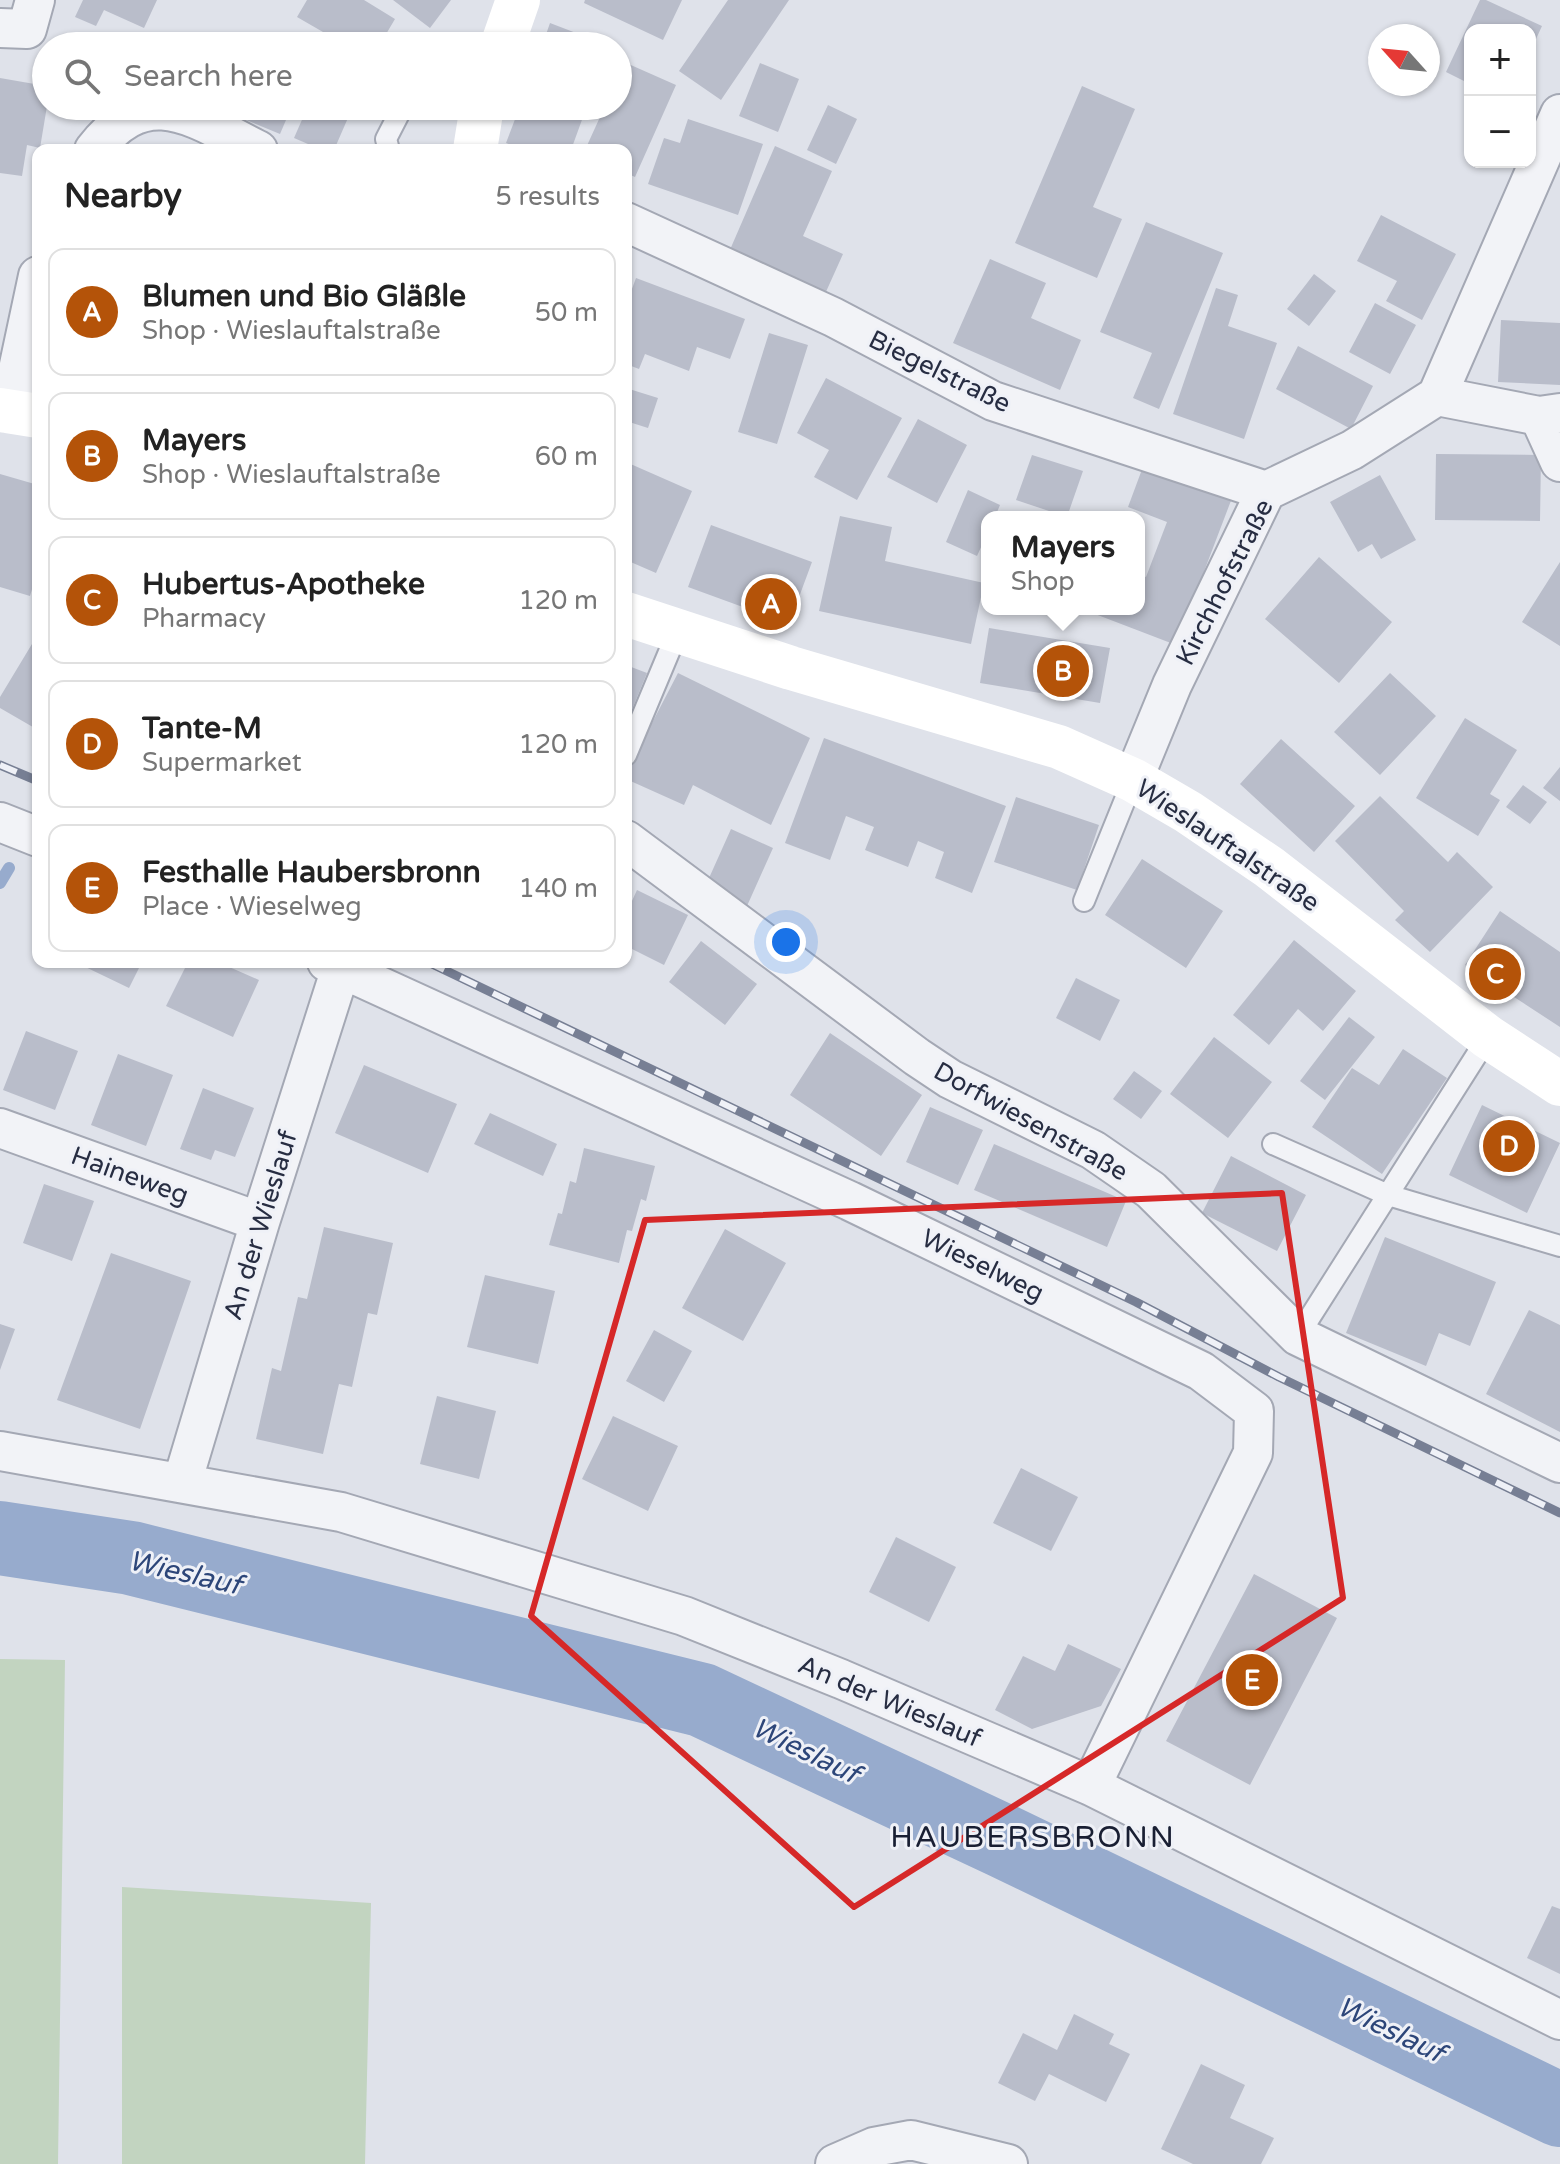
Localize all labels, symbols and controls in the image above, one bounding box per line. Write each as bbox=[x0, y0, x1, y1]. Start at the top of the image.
north arrow bbox=[1368, 24, 1440, 96]
map controls bbox=[1464, 24, 1536, 168]
button: + bbox=[1464, 24, 1536, 96]
search box bbox=[32, 32, 632, 120]
icon: search bbox=[60, 54, 104, 98]
text: Search here bbox=[124, 58, 293, 95]
button: − bbox=[1464, 96, 1536, 168]
text: Nearby bbox=[64, 176, 182, 217]
text: 5 results bbox=[495, 181, 600, 212]
text: Blumen und Bio Gläßle bbox=[142, 278, 466, 315]
text: A bbox=[82, 297, 102, 328]
text: 50 m bbox=[535, 297, 598, 328]
text: Shop · Wieslauftalstraße bbox=[142, 315, 441, 346]
street label: Biegelstraße bbox=[864, 324, 1016, 419]
text: Mayers bbox=[142, 422, 246, 459]
text: B bbox=[83, 441, 101, 472]
text: 60 m bbox=[535, 441, 598, 472]
text: Shop · Wieslauftalstraße bbox=[142, 459, 441, 490]
street label: Kirchhofstraße bbox=[1169, 494, 1280, 670]
popup bbox=[981, 511, 1145, 615]
text: Mayers bbox=[1011, 529, 1115, 566]
text: Hubertus-Apotheke bbox=[142, 566, 425, 603]
text: Shop bbox=[1011, 566, 1075, 597]
pin: A bbox=[745, 574, 797, 634]
text: C bbox=[83, 585, 101, 616]
text: 120 m bbox=[518, 585, 598, 616]
text: Pharmacy bbox=[142, 603, 266, 634]
pin: B bbox=[1037, 641, 1089, 701]
text: Tante-M bbox=[142, 710, 262, 747]
text: D bbox=[82, 729, 102, 760]
text: 120 m bbox=[518, 729, 598, 760]
text: Supermarket bbox=[142, 747, 302, 778]
street label: Wieslauftalstraße bbox=[1130, 773, 1325, 918]
text: Festhalle Haubersbronn bbox=[142, 854, 481, 891]
text: E bbox=[84, 873, 100, 904]
text: 140 m bbox=[518, 873, 598, 904]
text: Place · Wieselweg bbox=[142, 891, 362, 922]
your location bbox=[766, 922, 806, 962]
pin: C bbox=[1469, 944, 1521, 1004]
street label: Dorfwiesenstraße bbox=[928, 1055, 1133, 1188]
pin: D bbox=[1483, 1116, 1535, 1176]
street label: An der Wieslauf bbox=[217, 1127, 304, 1323]
street label: Haineweg bbox=[67, 1140, 193, 1211]
street label: Wieselweg bbox=[916, 1222, 1049, 1308]
water label: Wieslauf bbox=[125, 1544, 250, 1604]
street label: An der Wieslauf bbox=[794, 1648, 986, 1754]
pin: E bbox=[1226, 1650, 1278, 1710]
water label: Wieslauf bbox=[747, 1710, 865, 1790]
district label: HAUBERSBRONN bbox=[890, 1819, 1176, 1856]
water label: Wieslauf bbox=[1332, 1989, 1454, 2073]

